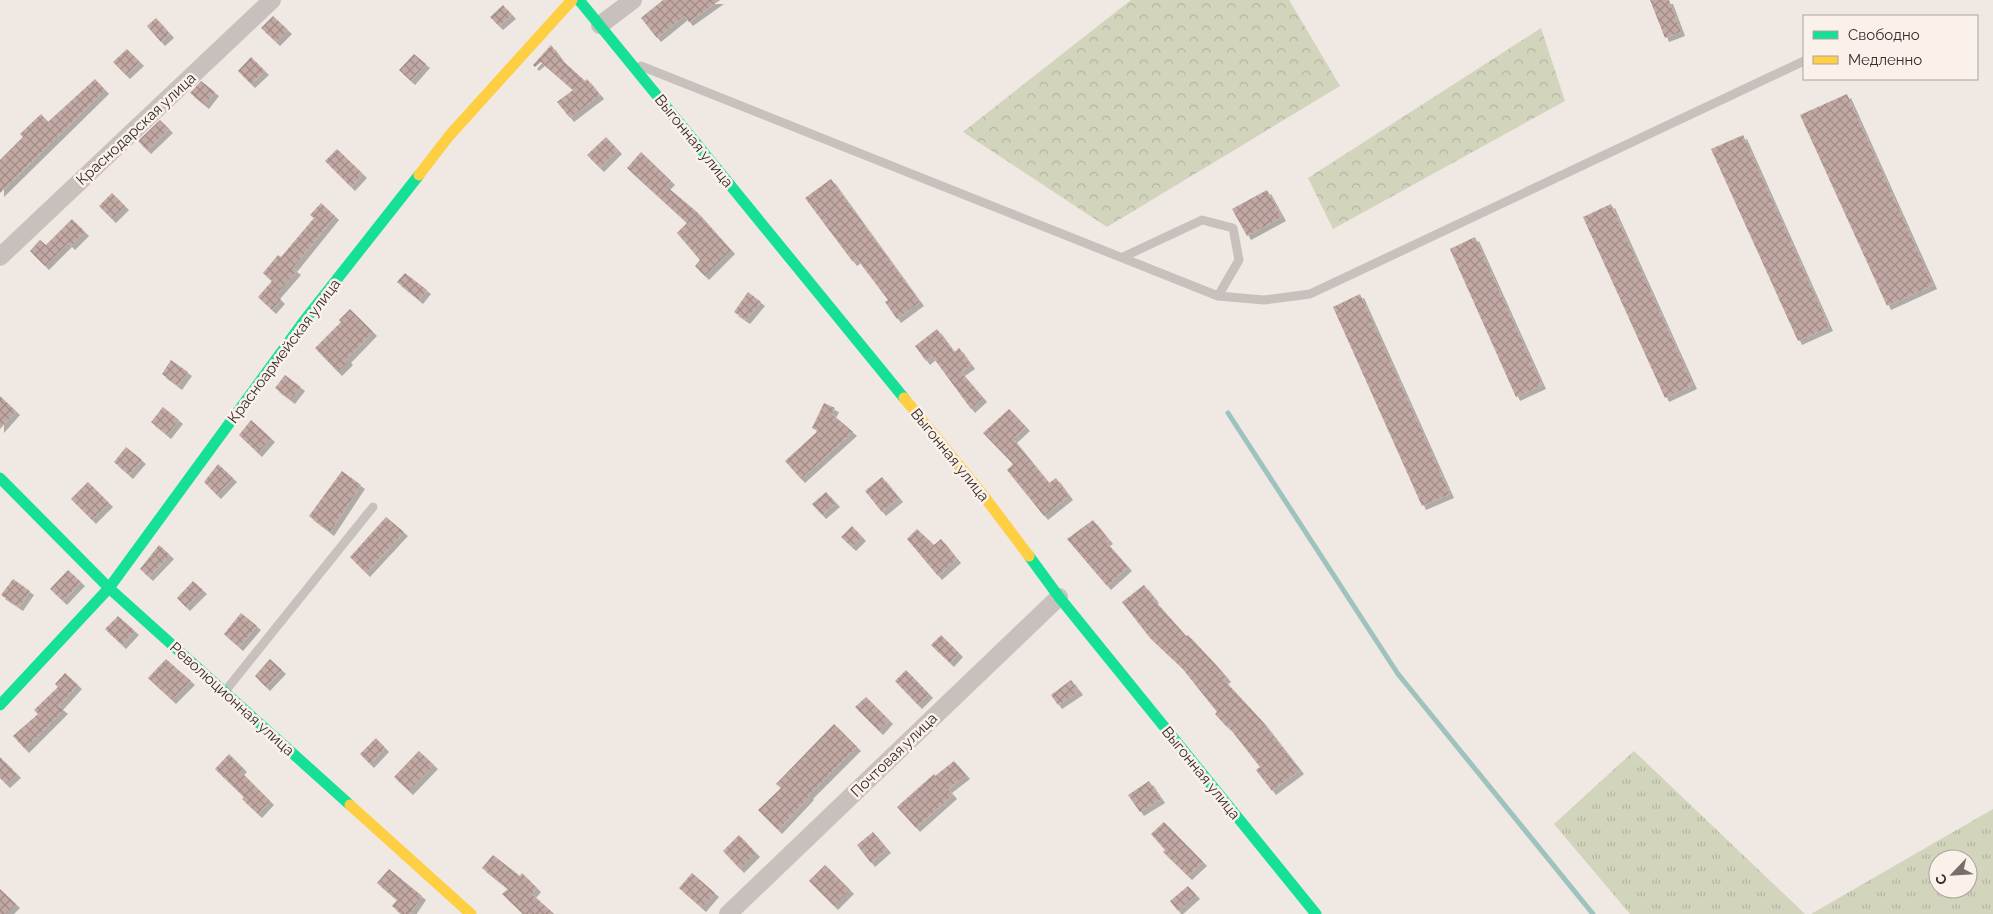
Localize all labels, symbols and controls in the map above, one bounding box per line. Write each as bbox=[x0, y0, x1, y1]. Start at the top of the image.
legend bbox=[1803, 15, 1978, 80]
text: Свободно bbox=[1848, 26, 1920, 44]
text: Медленно bbox=[1848, 51, 1922, 69]
street label: Краснодарская улица bbox=[73, 69, 199, 189]
street label: Выгонная улица bbox=[651, 91, 737, 191]
street label: Красноармейская улица bbox=[224, 275, 344, 427]
street label: Выгонная улица bbox=[907, 405, 993, 505]
street label: Революционная улица bbox=[166, 638, 298, 760]
street label: Почтовая улица bbox=[847, 709, 941, 801]
street label: Выгонная улица bbox=[1158, 723, 1244, 823]
north arrow bbox=[1928, 849, 1978, 899]
text: С bbox=[1932, 871, 1950, 887]

